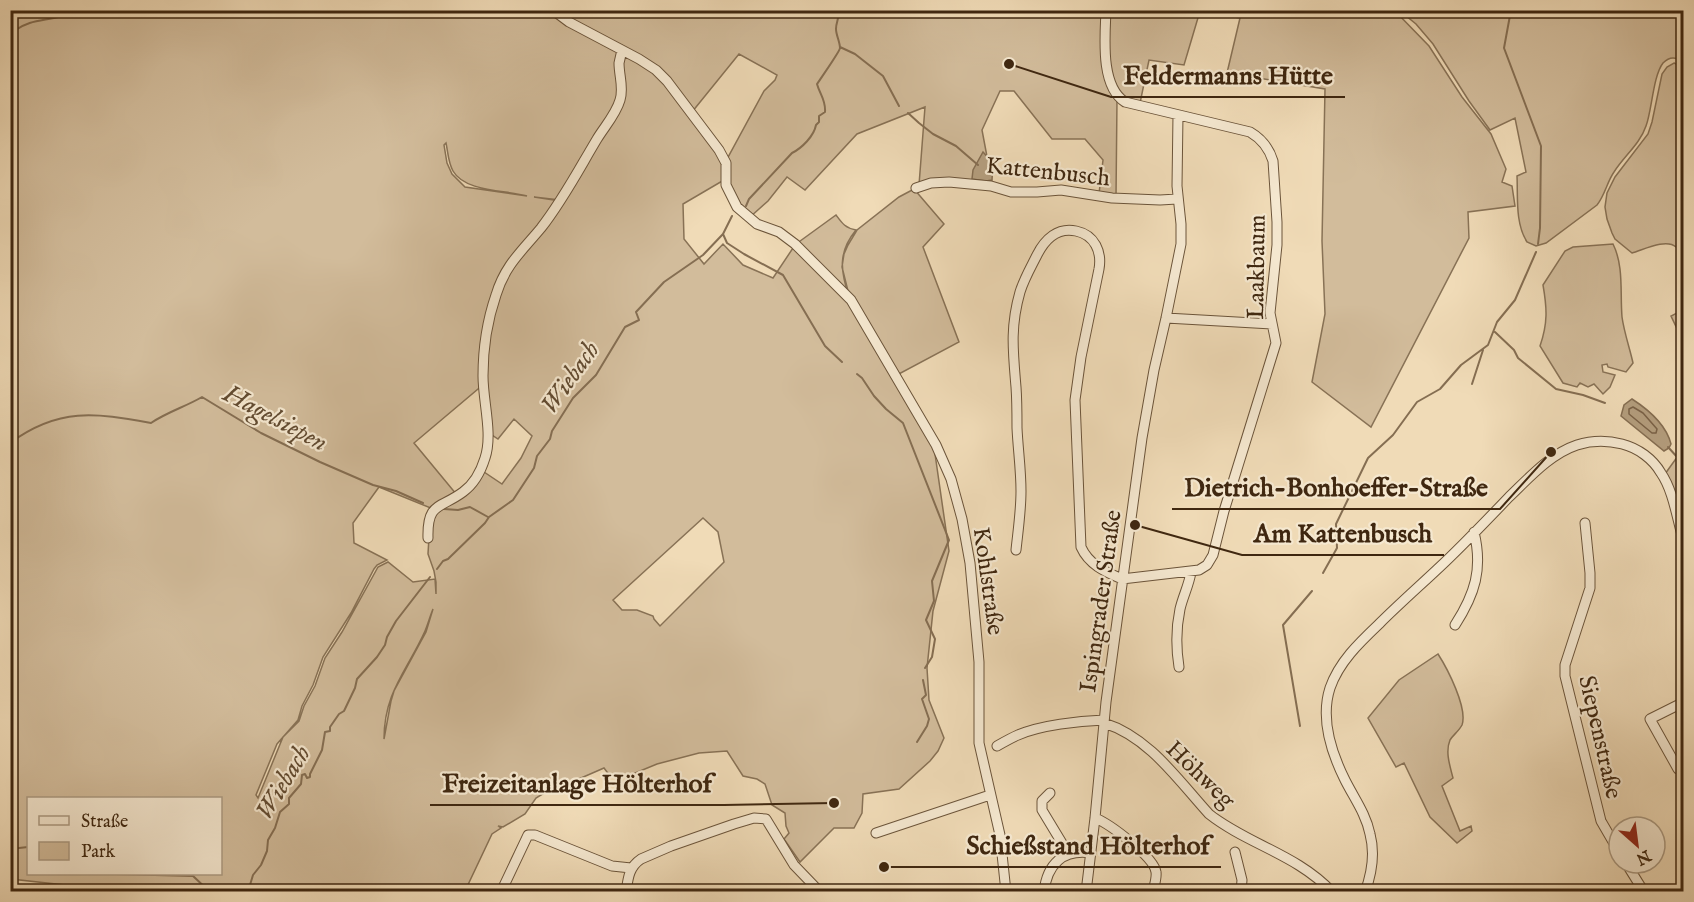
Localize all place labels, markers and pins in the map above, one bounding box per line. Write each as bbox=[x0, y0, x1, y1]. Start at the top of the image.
callout: Feldermanns Hütte bbox=[1111, 53, 1345, 97]
callout: Dietrich-Bonhoeffer-Straße bbox=[1172, 465, 1500, 509]
callout: Am Kattenbusch bbox=[1242, 511, 1444, 555]
callout: Freizeitanlage Hölterhof bbox=[430, 761, 724, 805]
callout: Schießstand Hölterhof bbox=[954, 823, 1221, 867]

